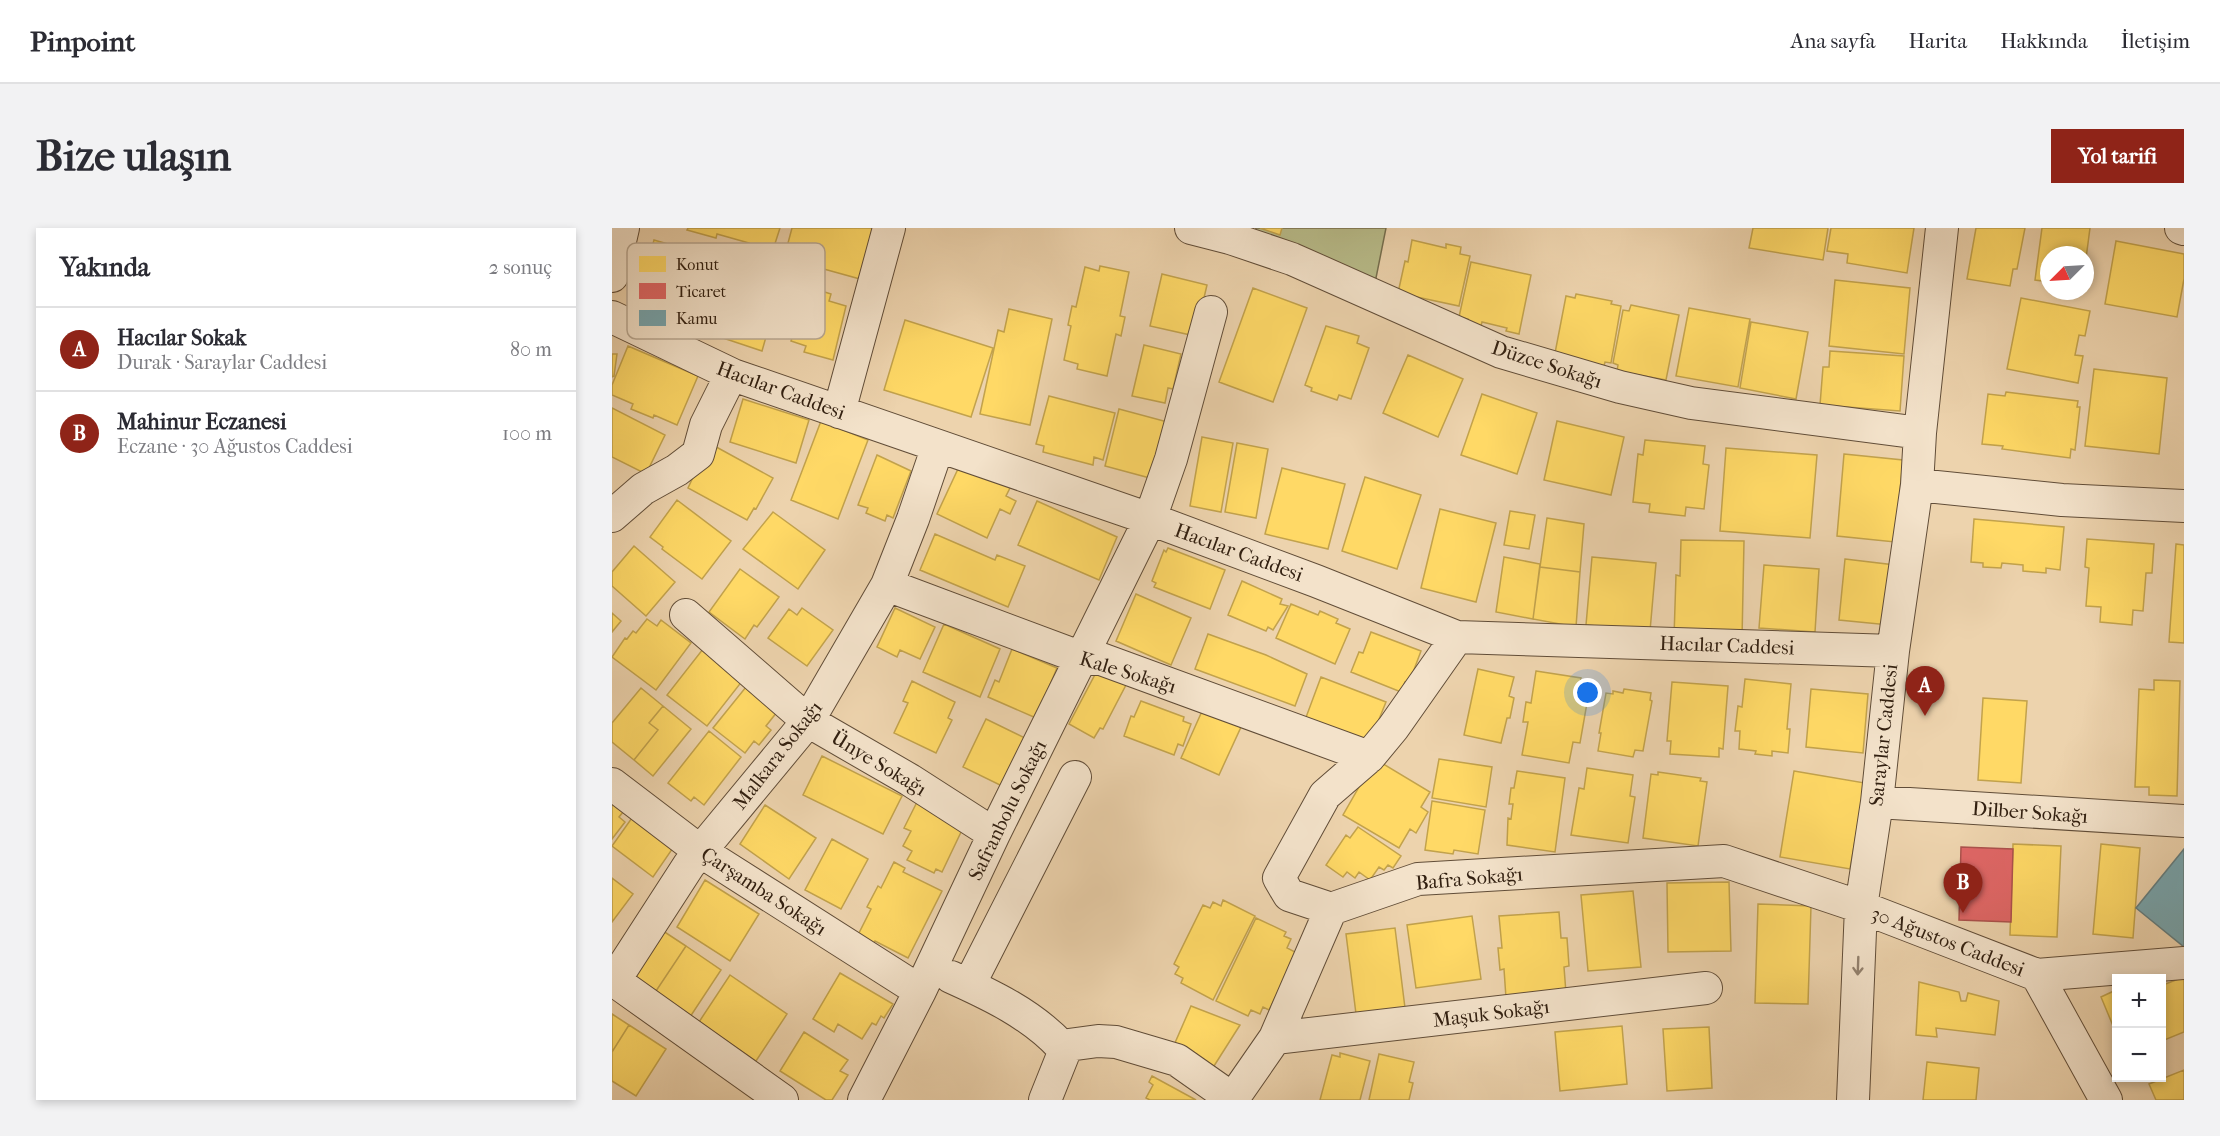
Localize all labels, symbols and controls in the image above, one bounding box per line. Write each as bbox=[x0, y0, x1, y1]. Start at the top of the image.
text: Pinpoint bbox=[30, 25, 135, 58]
text: Ana sayfa bbox=[1791, 29, 1876, 53]
text: Harita bbox=[1909, 29, 1967, 53]
text: Hakkında bbox=[2000, 29, 2088, 53]
text: İletişim bbox=[2121, 29, 2190, 53]
button: Yol tarifi bbox=[2051, 129, 2184, 183]
text: Bize ulaşın bbox=[36, 132, 231, 181]
legend bbox=[627, 243, 825, 339]
north arrow bbox=[2040, 246, 2094, 300]
text: Yakında bbox=[60, 252, 150, 283]
text: Konut bbox=[676, 255, 719, 274]
text: 2 sonuç bbox=[489, 256, 552, 279]
text: Ticaret bbox=[676, 282, 727, 301]
text: Kamu bbox=[676, 309, 717, 328]
text: Hacılar Sokak bbox=[117, 325, 246, 351]
street label: Düzce Sokağı bbox=[1489, 336, 1605, 393]
text: A bbox=[73, 338, 86, 361]
text: 80 m bbox=[510, 338, 552, 361]
text: Durak · Saraylar Caddesi bbox=[117, 351, 327, 374]
street label: Hacılar Caddesi bbox=[713, 357, 848, 424]
text: Mahinur Eczanesi bbox=[117, 409, 286, 435]
text: B bbox=[73, 422, 86, 445]
text: 100 m bbox=[502, 422, 552, 445]
text: Eczane · 30 Ağustos Caddesi bbox=[117, 435, 353, 458]
street label: Hacılar Caddesi bbox=[1171, 519, 1306, 586]
street label: Hacılar Caddesi bbox=[1659, 632, 1795, 659]
street label: Kale Sokağı bbox=[1077, 647, 1179, 698]
street label: Saraylar Caddesi bbox=[1865, 663, 1902, 807]
pin: A bbox=[1906, 666, 1944, 716]
your location bbox=[1573, 678, 1602, 707]
street label: Malkara Sokağı bbox=[728, 697, 827, 814]
street label: Ünye Sokağı bbox=[827, 725, 931, 801]
street label: Safranbolu Sokağı bbox=[964, 736, 1051, 884]
street label: Dilber Sokağı bbox=[1971, 797, 2089, 828]
street label: Çarşamba Sokağı bbox=[696, 842, 831, 941]
street label: Bafra Sokağı bbox=[1415, 862, 1524, 895]
pin: B bbox=[1944, 864, 1982, 913]
street label: 30 Ağustos Caddesi bbox=[1868, 902, 2028, 981]
one-way arrow bbox=[1853, 955, 1864, 975]
map controls bbox=[2112, 974, 2166, 1082]
button: + bbox=[2112, 974, 2166, 1028]
street label: Maşuk Sokağı bbox=[1431, 995, 1551, 1032]
button: − bbox=[2112, 1028, 2166, 1082]

